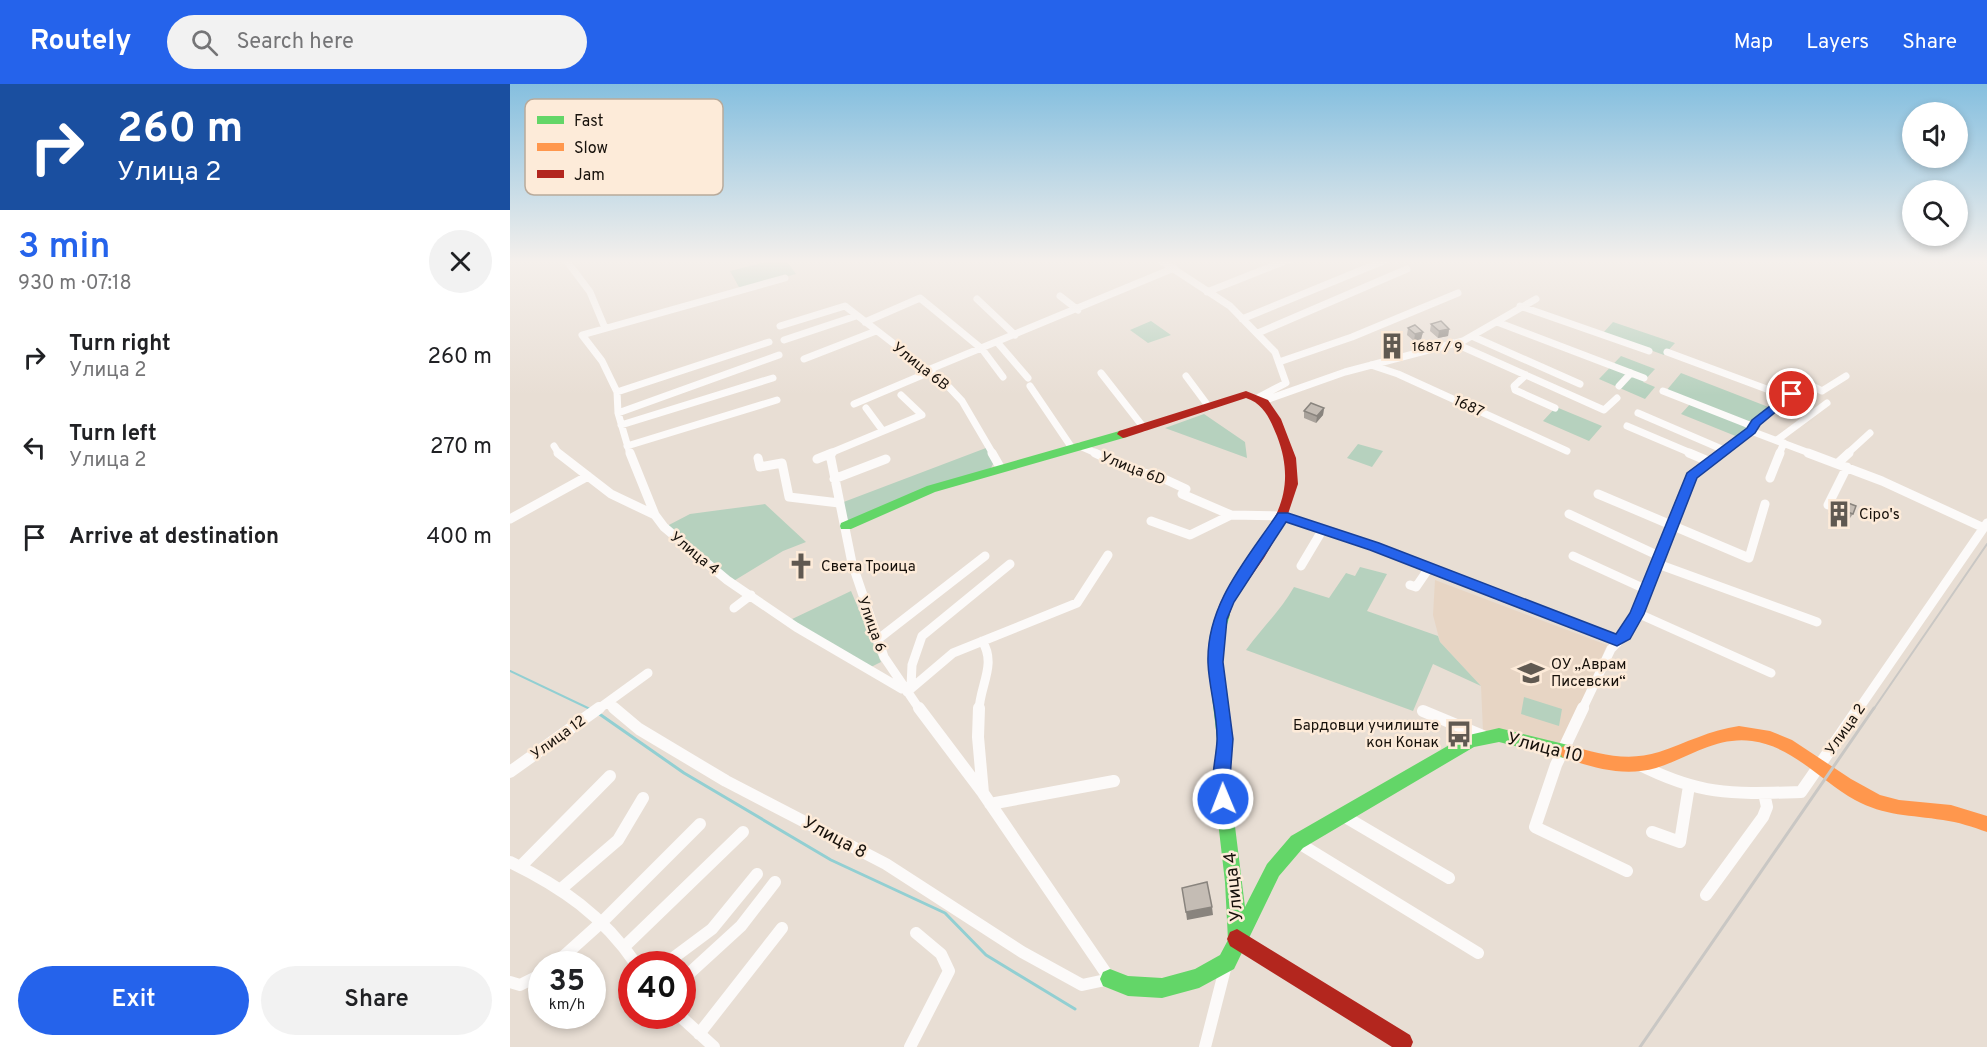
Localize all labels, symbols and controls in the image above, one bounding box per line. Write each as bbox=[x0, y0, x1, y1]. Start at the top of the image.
search box bbox=[167, 15, 587, 69]
text: Routely bbox=[30, 24, 131, 60]
icon: search bbox=[188, 26, 221, 59]
text: Search here bbox=[236, 29, 354, 56]
text: Map bbox=[1734, 29, 1773, 56]
text: Layers bbox=[1806, 29, 1869, 56]
text: Share bbox=[1902, 29, 1957, 56]
legend bbox=[525, 99, 723, 195]
map controls bbox=[1902, 102, 1968, 246]
button: sound bbox=[1902, 102, 1968, 168]
text: 260 m bbox=[117, 104, 243, 157]
icon: right bbox=[18, 108, 96, 186]
text: Fast bbox=[574, 112, 604, 132]
text: Slow bbox=[574, 139, 608, 159]
text: Улица 2 bbox=[117, 156, 222, 190]
text: Jam bbox=[574, 166, 605, 186]
button: search bbox=[1902, 180, 1968, 246]
text: 3 min bbox=[18, 225, 110, 271]
button: close bbox=[429, 230, 492, 293]
text: 930 m · 07:18 bbox=[18, 271, 132, 297]
text: Turn right bbox=[69, 331, 171, 358]
building icon: 1687 / 9 bbox=[1377, 331, 1407, 361]
street label: Улица 6B bbox=[888, 339, 953, 396]
place label: 1687 / 9 bbox=[1412, 339, 1463, 356]
icon: right bbox=[18, 341, 51, 374]
text: 260 m bbox=[427, 344, 492, 371]
text: Улица 2 bbox=[69, 358, 146, 384]
pin bbox=[1766, 368, 1817, 419]
icon: arrive bbox=[1775, 377, 1808, 410]
street label: 1687 bbox=[1450, 392, 1487, 423]
text: Turn left bbox=[69, 421, 157, 448]
icon: left bbox=[18, 431, 51, 464]
text: 270 m bbox=[430, 434, 492, 461]
text: Улица 2 bbox=[69, 448, 146, 474]
street label: Улица 6D bbox=[1097, 448, 1168, 490]
building icon: Cipo's bbox=[1824, 499, 1854, 529]
place label: Cipo's bbox=[1859, 506, 1900, 525]
icon: arrive bbox=[18, 521, 51, 554]
text: Arrive at destination bbox=[69, 524, 279, 551]
text: 400 m bbox=[426, 524, 492, 551]
street label: Улица 4 bbox=[665, 528, 723, 580]
church icon: Света Троица bbox=[786, 551, 816, 581]
place label: Света Троица bbox=[821, 558, 916, 577]
street label: Улица 6 bbox=[852, 594, 889, 655]
place label: ОУ „Аврам Писевски“ bbox=[1551, 656, 1626, 692]
school or university icon: ОУ „Аврам Писевски“ bbox=[1516, 658, 1546, 688]
street label: Улица 2 bbox=[1822, 701, 1871, 759]
street label: Улица 12 bbox=[528, 712, 590, 765]
place label: Бардовци училиште кон Конак bbox=[1293, 717, 1439, 753]
bus stop icon: Бардовци училиште кон Конак bbox=[1444, 719, 1474, 749]
street label: Улица 10 bbox=[1505, 728, 1585, 769]
position arrow bbox=[1191, 767, 1255, 831]
street label: Улица 8 bbox=[798, 812, 870, 865]
street label: Улица 4 bbox=[1219, 851, 1250, 923]
speed limit sign: 40 bbox=[618, 951, 696, 1029]
text: 35 bbox=[549, 964, 585, 1001]
button: Exit bbox=[18, 966, 249, 1035]
button: Share bbox=[261, 966, 492, 1035]
text: km/h bbox=[549, 996, 585, 1015]

